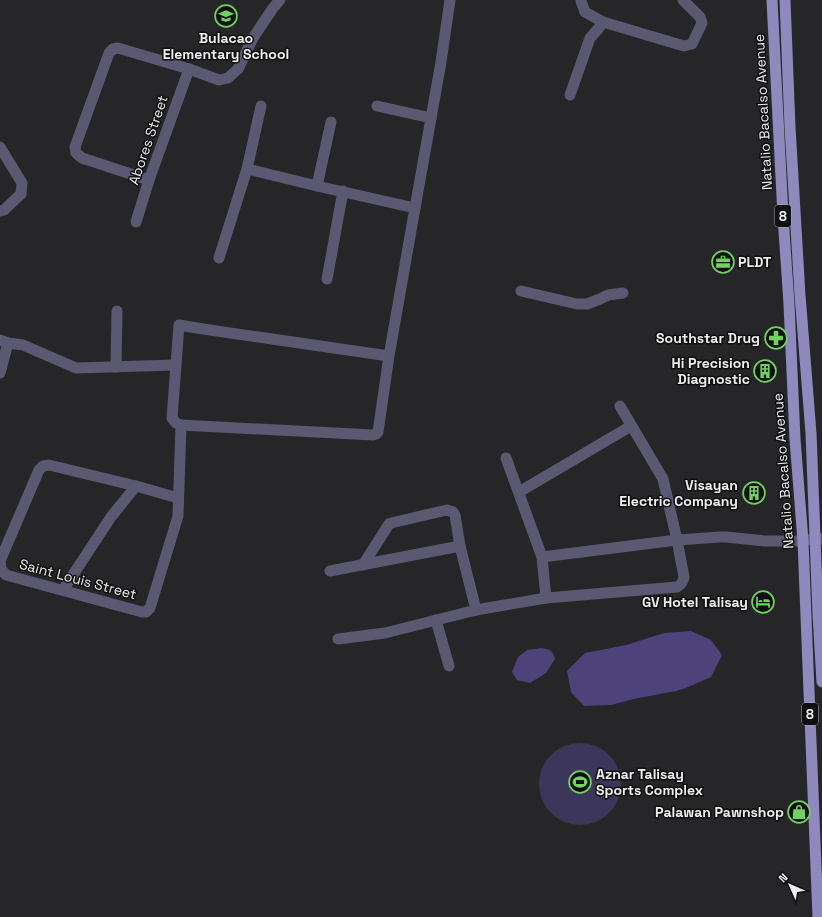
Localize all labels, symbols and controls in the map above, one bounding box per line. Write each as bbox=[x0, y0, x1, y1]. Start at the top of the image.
school or university icon: Bulacao Elementary School bbox=[213, 3, 239, 29]
place label: Bulacao Elementary School bbox=[163, 29, 289, 63]
street label: Natalio Bacalso Avenue bbox=[750, 33, 776, 191]
street label: Abores Street bbox=[124, 93, 172, 187]
road number: 8 bbox=[775, 205, 791, 227]
office icon: PLDT bbox=[710, 249, 736, 275]
place label: PLDT bbox=[738, 253, 771, 271]
pharmacy icon: Southstar Drug bbox=[763, 325, 789, 351]
place label: Southstar Drug bbox=[656, 329, 760, 347]
place label: Hi Precision Diagnostic bbox=[672, 354, 750, 388]
building icon: Hi Precision Diagnostic bbox=[752, 358, 778, 384]
street label: Natalio Bacalso Avenue bbox=[769, 392, 797, 550]
place label: Visayan Electric Company bbox=[619, 476, 738, 510]
building icon: Visayan Electric Company bbox=[741, 480, 767, 506]
street label: Saint Louis Street bbox=[17, 555, 139, 603]
hotel icon: GV Hotel Talisay bbox=[750, 589, 776, 615]
place label: GV Hotel Talisay bbox=[642, 593, 748, 611]
road number: 8 bbox=[802, 703, 818, 725]
place label: Aznar Talisay Sports Complex bbox=[596, 765, 703, 799]
sports icon: Aznar Talisay Sports Complex bbox=[567, 769, 593, 795]
shop icon: Palawan Pawnshop bbox=[786, 799, 812, 825]
place label: Palawan Pawnshop bbox=[655, 803, 784, 821]
north arrow bbox=[770, 865, 810, 905]
text: N bbox=[775, 870, 790, 885]

